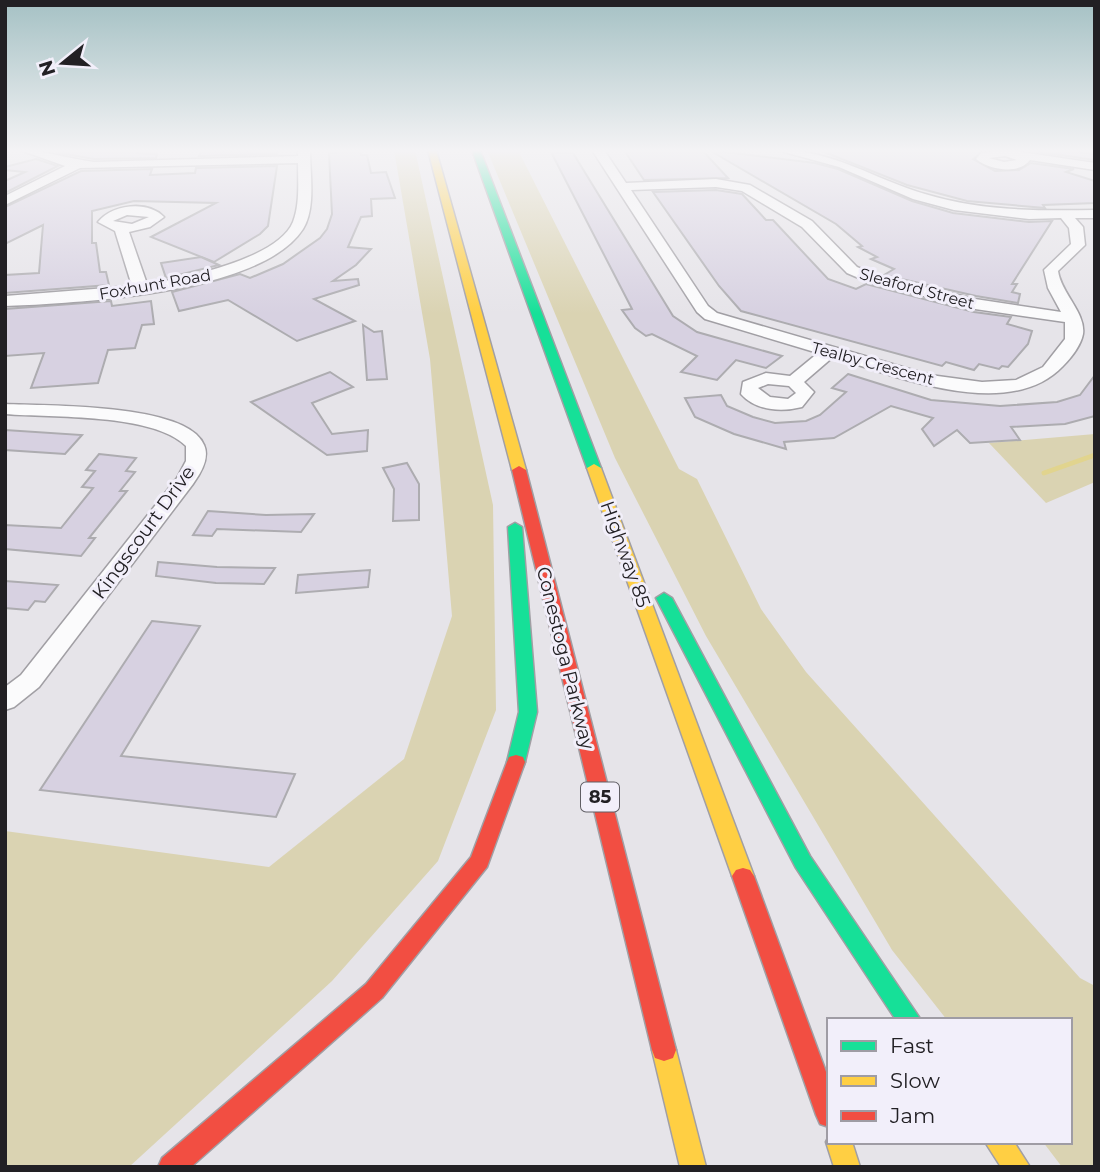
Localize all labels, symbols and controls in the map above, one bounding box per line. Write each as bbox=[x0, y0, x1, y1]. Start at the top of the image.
north arrow bbox=[28, 28, 98, 98]
text: N bbox=[34, 57, 61, 79]
street label: Sleaford Street bbox=[857, 264, 977, 313]
street label: Foxhunt Road bbox=[98, 265, 212, 304]
street label: Tealby Crescent bbox=[810, 338, 937, 389]
street label: Kingscourt Drive bbox=[87, 461, 200, 604]
street label: Highway 85 bbox=[596, 498, 655, 611]
street label: Conestoga Parkway bbox=[532, 564, 600, 752]
road number: 85 bbox=[581, 782, 619, 812]
legend bbox=[827, 1018, 1072, 1144]
text: Fast bbox=[890, 1033, 934, 1058]
text: Slow bbox=[890, 1068, 940, 1093]
text: Jam bbox=[889, 1103, 935, 1128]

